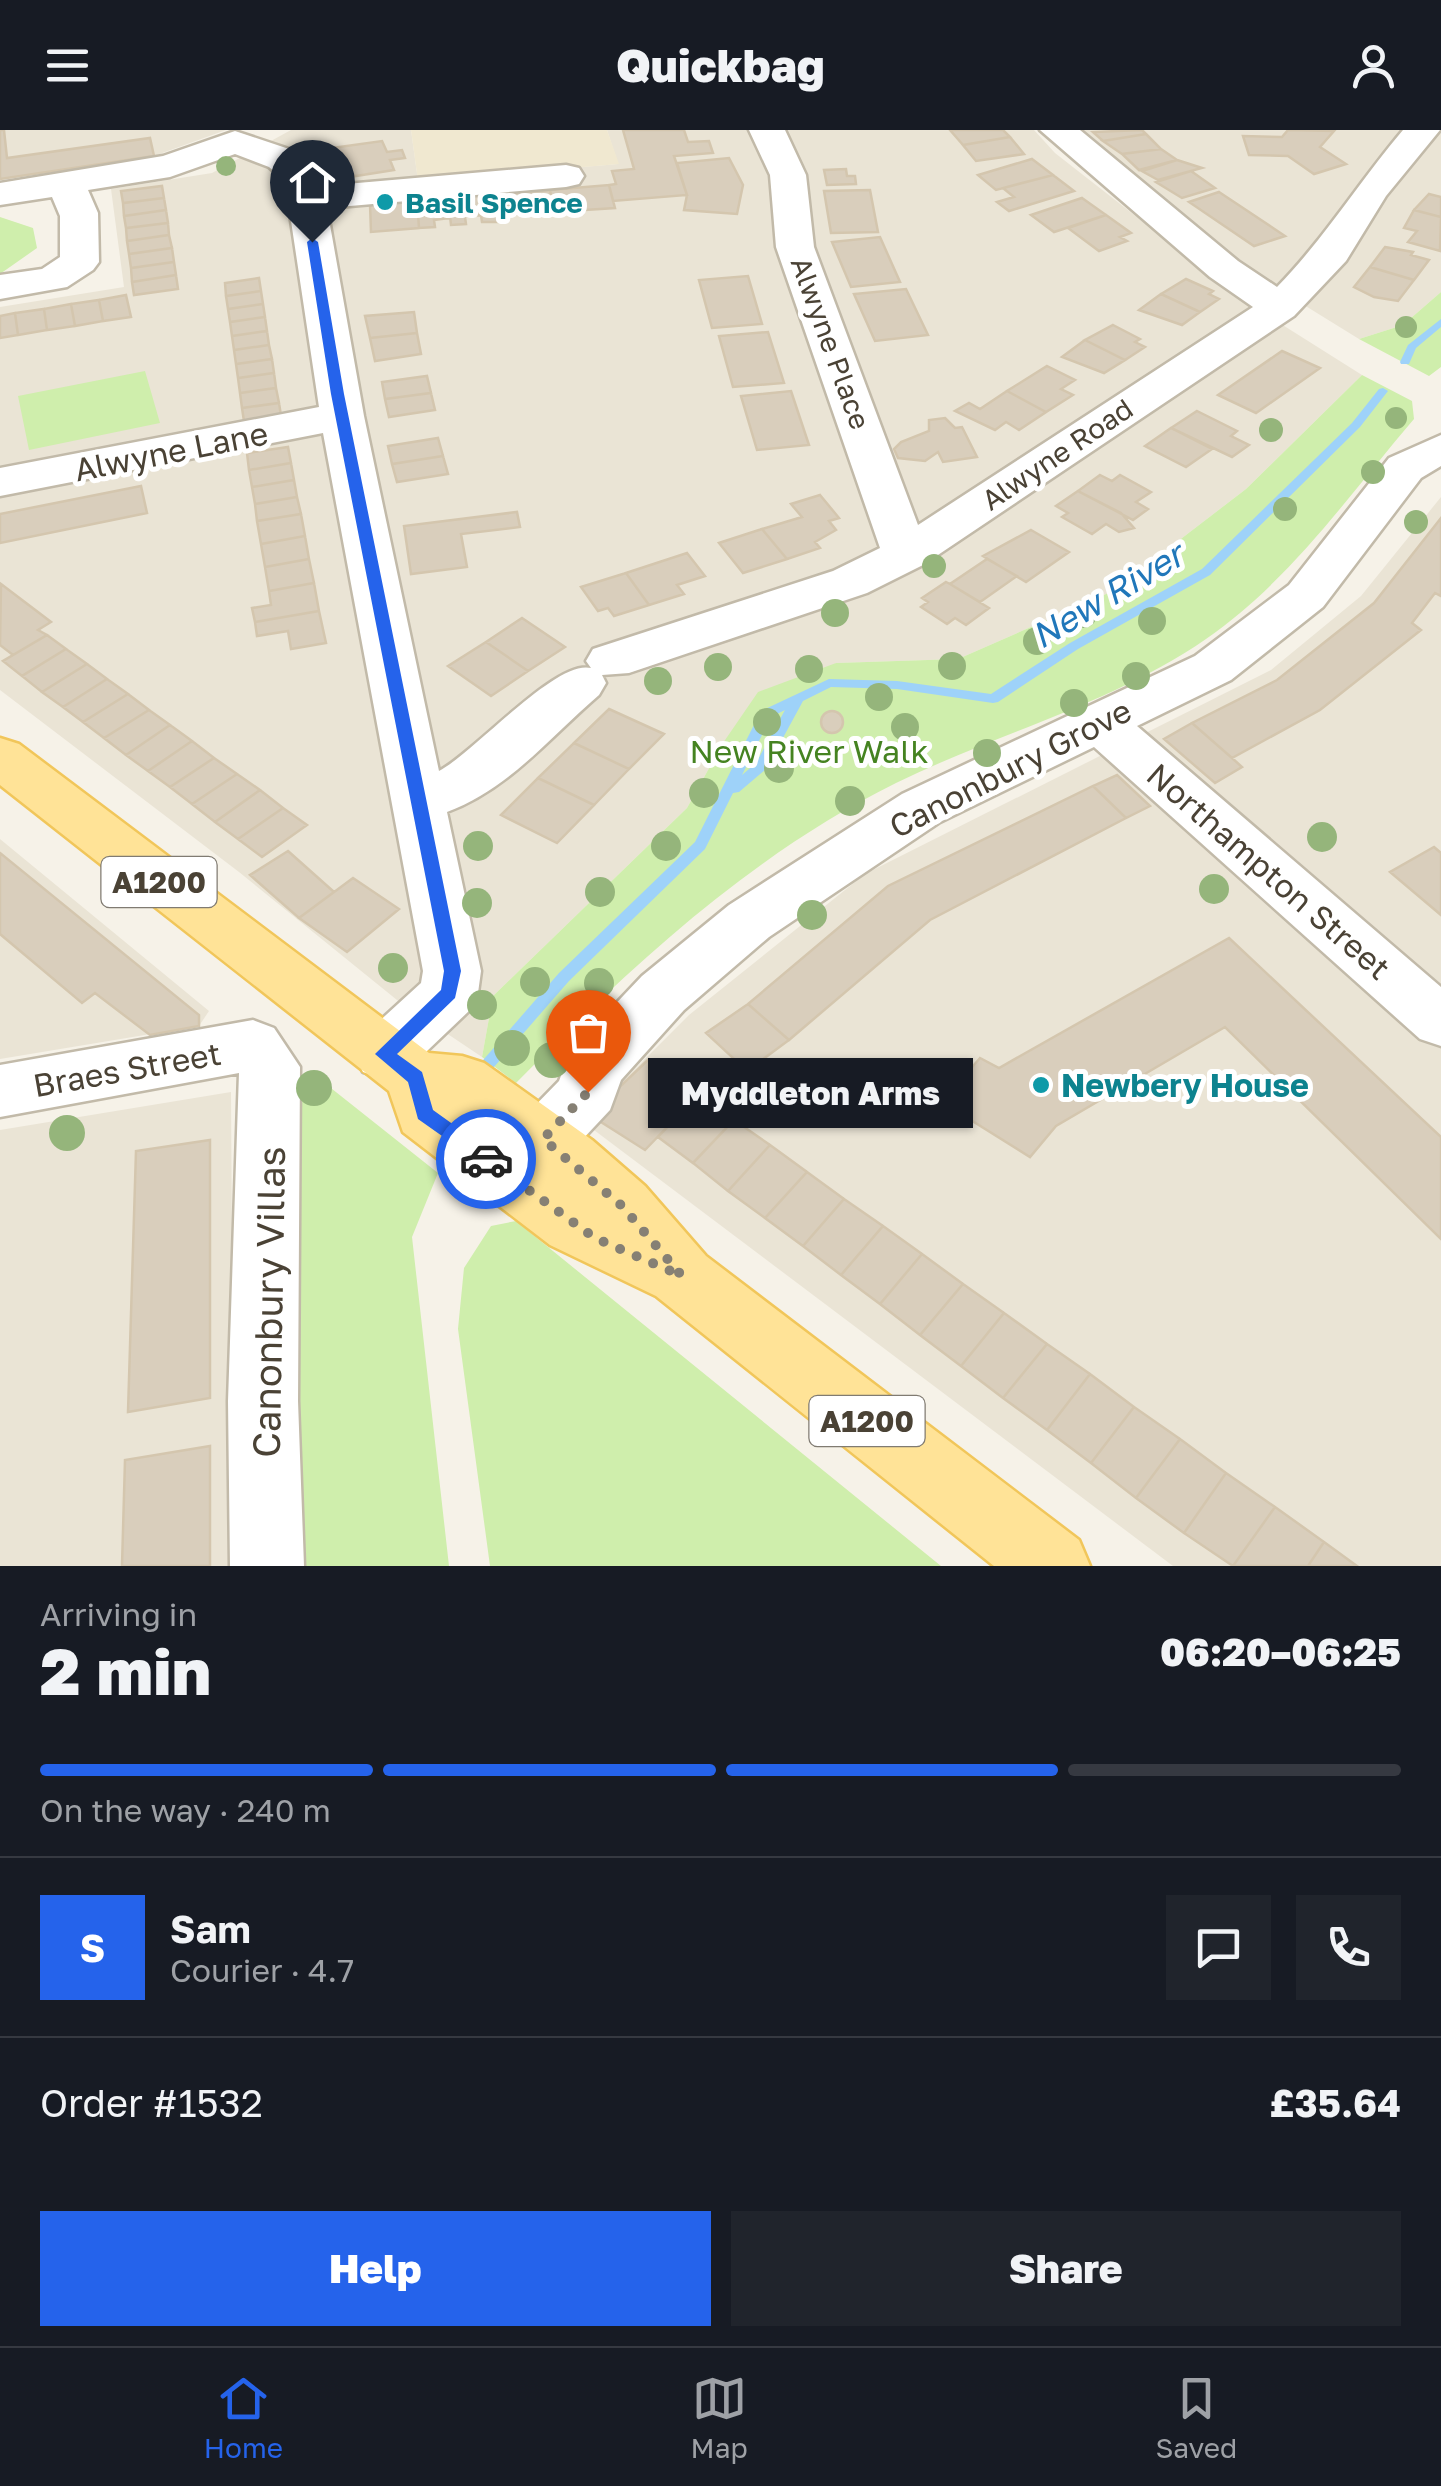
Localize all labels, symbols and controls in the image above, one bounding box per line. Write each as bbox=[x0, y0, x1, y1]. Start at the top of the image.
icon: menu bbox=[40, 38, 95, 93]
text: Quickbag bbox=[616, 38, 825, 92]
icon: person bbox=[1346, 38, 1401, 93]
pin bbox=[270, 140, 355, 243]
icon: home bbox=[285, 155, 340, 210]
place label: Basil Spence bbox=[405, 186, 583, 219]
marker: Basil Spence bbox=[374, 191, 396, 213]
street label: Alwyne Place bbox=[785, 252, 877, 434]
street label: Alwyne Road bbox=[975, 391, 1139, 517]
street label: Alwyne Lane bbox=[71, 414, 271, 488]
water label: New River bbox=[1023, 531, 1194, 657]
street label: Canonbury Grove bbox=[883, 691, 1137, 845]
park label: New River Walk bbox=[690, 732, 928, 770]
street label: Northampton Street bbox=[1140, 755, 1398, 987]
road number: A1200 bbox=[102, 857, 216, 907]
pin bbox=[546, 990, 631, 1093]
icon: bag bbox=[561, 1005, 616, 1060]
street label: Braes Street bbox=[30, 1034, 224, 1104]
callout: Myddleton Arms bbox=[648, 1057, 973, 1127]
place label: Newbery House bbox=[1061, 1066, 1309, 1104]
text: Myddleton Arms bbox=[681, 1074, 940, 1112]
marker: Newbery House bbox=[1030, 1074, 1052, 1096]
courier bbox=[436, 1109, 536, 1209]
icon: car bbox=[459, 1132, 514, 1187]
street label: Canonbury Villas bbox=[243, 1146, 293, 1458]
road number: A1200 bbox=[810, 1396, 924, 1446]
text: Arriving in bbox=[40, 1595, 197, 1633]
text: 06:20–06:25 bbox=[1160, 1629, 1401, 1674]
text: 2 min bbox=[40, 1631, 211, 1709]
text: On the way · 240 m bbox=[40, 1791, 331, 1829]
button: chat bbox=[1166, 1895, 1271, 2000]
button: phone bbox=[1296, 1895, 1401, 2000]
text: Sam bbox=[170, 1906, 251, 1951]
text: S bbox=[80, 1925, 105, 1970]
text: Courier · 4.7 bbox=[170, 1951, 354, 1989]
text: Order #1532 bbox=[40, 2080, 263, 2125]
text: £35.64 bbox=[1270, 2080, 1401, 2125]
button: Help bbox=[40, 2211, 711, 2326]
button: Share bbox=[731, 2211, 1401, 2326]
tab: Home bbox=[204, 2371, 283, 2464]
tab: Map bbox=[691, 2371, 748, 2464]
tab: Saved bbox=[1155, 2371, 1237, 2464]

